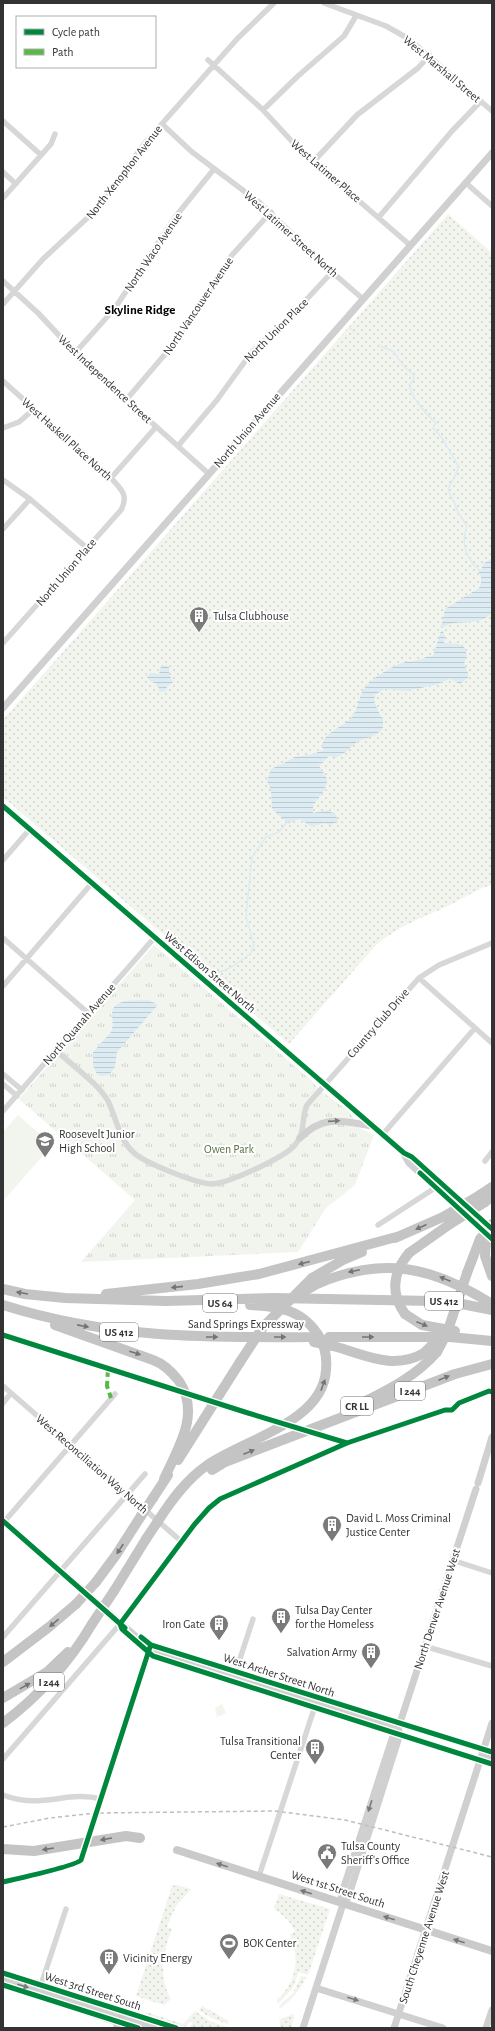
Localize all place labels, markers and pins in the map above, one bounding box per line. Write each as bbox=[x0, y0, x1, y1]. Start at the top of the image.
building icon: Tulsa Clubhouse bbox=[188, 605, 210, 633]
place label: Tulsa Clubhouse bbox=[213, 610, 289, 622]
place label: Roosevelt Junior High School bbox=[59, 1128, 135, 1154]
school or university icon: Roosevelt Junior High School bbox=[34, 1130, 56, 1158]
place label: David L. Moss Criminal Justice Center bbox=[346, 1512, 451, 1538]
building icon: David L. Moss Criminal Justice Center bbox=[321, 1514, 343, 1542]
place label: Tulsa Day Center for the Homeless bbox=[295, 1604, 374, 1630]
building icon: Tulsa Day Center for the Homeless bbox=[270, 1606, 292, 1634]
building icon: Iron Gate bbox=[208, 1613, 230, 1641]
place label: Iron Gate bbox=[162, 1618, 205, 1630]
building icon: Salvation Army bbox=[360, 1641, 382, 1669]
place label: Salvation Army bbox=[287, 1646, 357, 1659]
place label: Tulsa Transitional Center bbox=[220, 1735, 301, 1761]
building icon: Tulsa Transitional Center bbox=[304, 1737, 326, 1765]
place label: Tulsa County Sheriff's Office bbox=[341, 1840, 410, 1866]
public building icon: Tulsa County Sheriff's Office bbox=[316, 1842, 338, 1870]
sports icon: BOK Center bbox=[218, 1932, 240, 1960]
place label: BOK Center bbox=[243, 1937, 297, 1949]
building icon: Vicinity Energy bbox=[98, 1947, 120, 1975]
place label: Vicinity Energy bbox=[123, 1952, 192, 1965]

